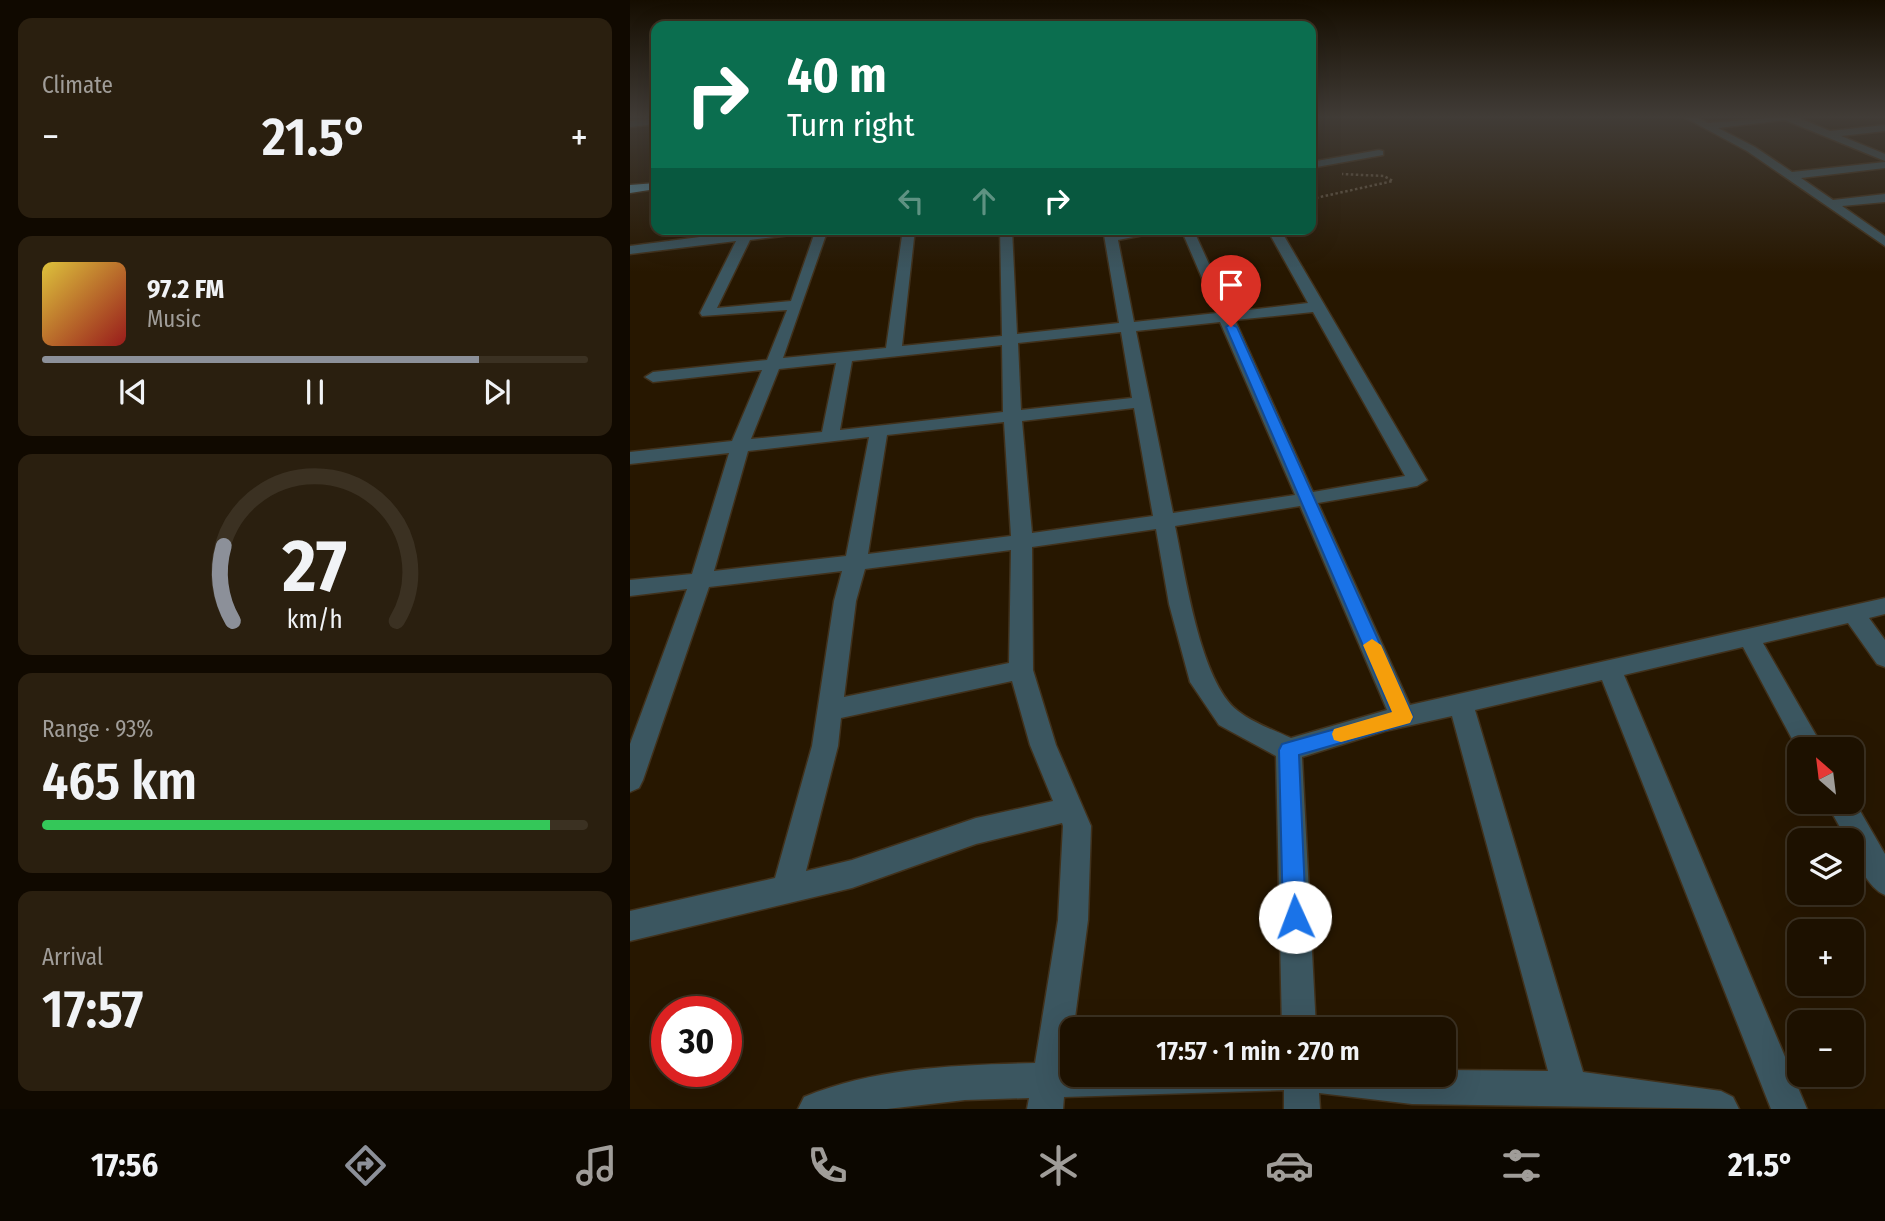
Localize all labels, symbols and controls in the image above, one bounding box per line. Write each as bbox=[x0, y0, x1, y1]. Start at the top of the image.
text: 40 m bbox=[787, 46, 887, 105]
icon: right bbox=[672, 49, 763, 140]
text: Climate bbox=[42, 71, 113, 99]
text: 21.5° bbox=[262, 106, 368, 169]
text: Turn right bbox=[787, 106, 914, 144]
text: − bbox=[42, 114, 59, 160]
text: + bbox=[571, 114, 588, 160]
icon: left bbox=[892, 182, 930, 220]
icon: ahead bbox=[965, 182, 1003, 220]
icon: right bbox=[1038, 182, 1076, 220]
pin bbox=[1201, 255, 1261, 327]
icon: arrive bbox=[1212, 266, 1250, 304]
text: 97.2 FM bbox=[147, 274, 224, 305]
text: Music bbox=[147, 305, 201, 333]
icon: previous bbox=[114, 373, 152, 411]
icon: pause bbox=[296, 373, 334, 411]
icon: next bbox=[478, 373, 516, 411]
text: 27 bbox=[282, 523, 347, 610]
text: km/h bbox=[287, 604, 343, 634]
text: Range · 93% bbox=[42, 715, 153, 743]
north arrow bbox=[1787, 737, 1864, 814]
map controls bbox=[1787, 737, 1864, 1087]
text: 465 km bbox=[42, 750, 197, 813]
button: layers bbox=[1787, 828, 1864, 905]
position arrow bbox=[1258, 880, 1332, 954]
button: + bbox=[1787, 919, 1864, 996]
text: Arrival bbox=[42, 943, 103, 971]
text: 17:57 bbox=[42, 978, 143, 1041]
speed limit sign: 30 bbox=[651, 996, 742, 1087]
button: − bbox=[1787, 1010, 1864, 1087]
text: 17:57 · 1 min · 270 m bbox=[1156, 1036, 1360, 1067]
icon: directions bbox=[341, 1141, 390, 1190]
icon: music bbox=[572, 1141, 621, 1190]
icon: phone bbox=[803, 1141, 852, 1190]
icon: climate bbox=[1034, 1141, 1083, 1190]
icon: car bbox=[1265, 1141, 1314, 1190]
icon: filters bbox=[1497, 1141, 1546, 1190]
text: 17:56 bbox=[91, 1146, 158, 1184]
text: 21.5° bbox=[1728, 1146, 1794, 1184]

